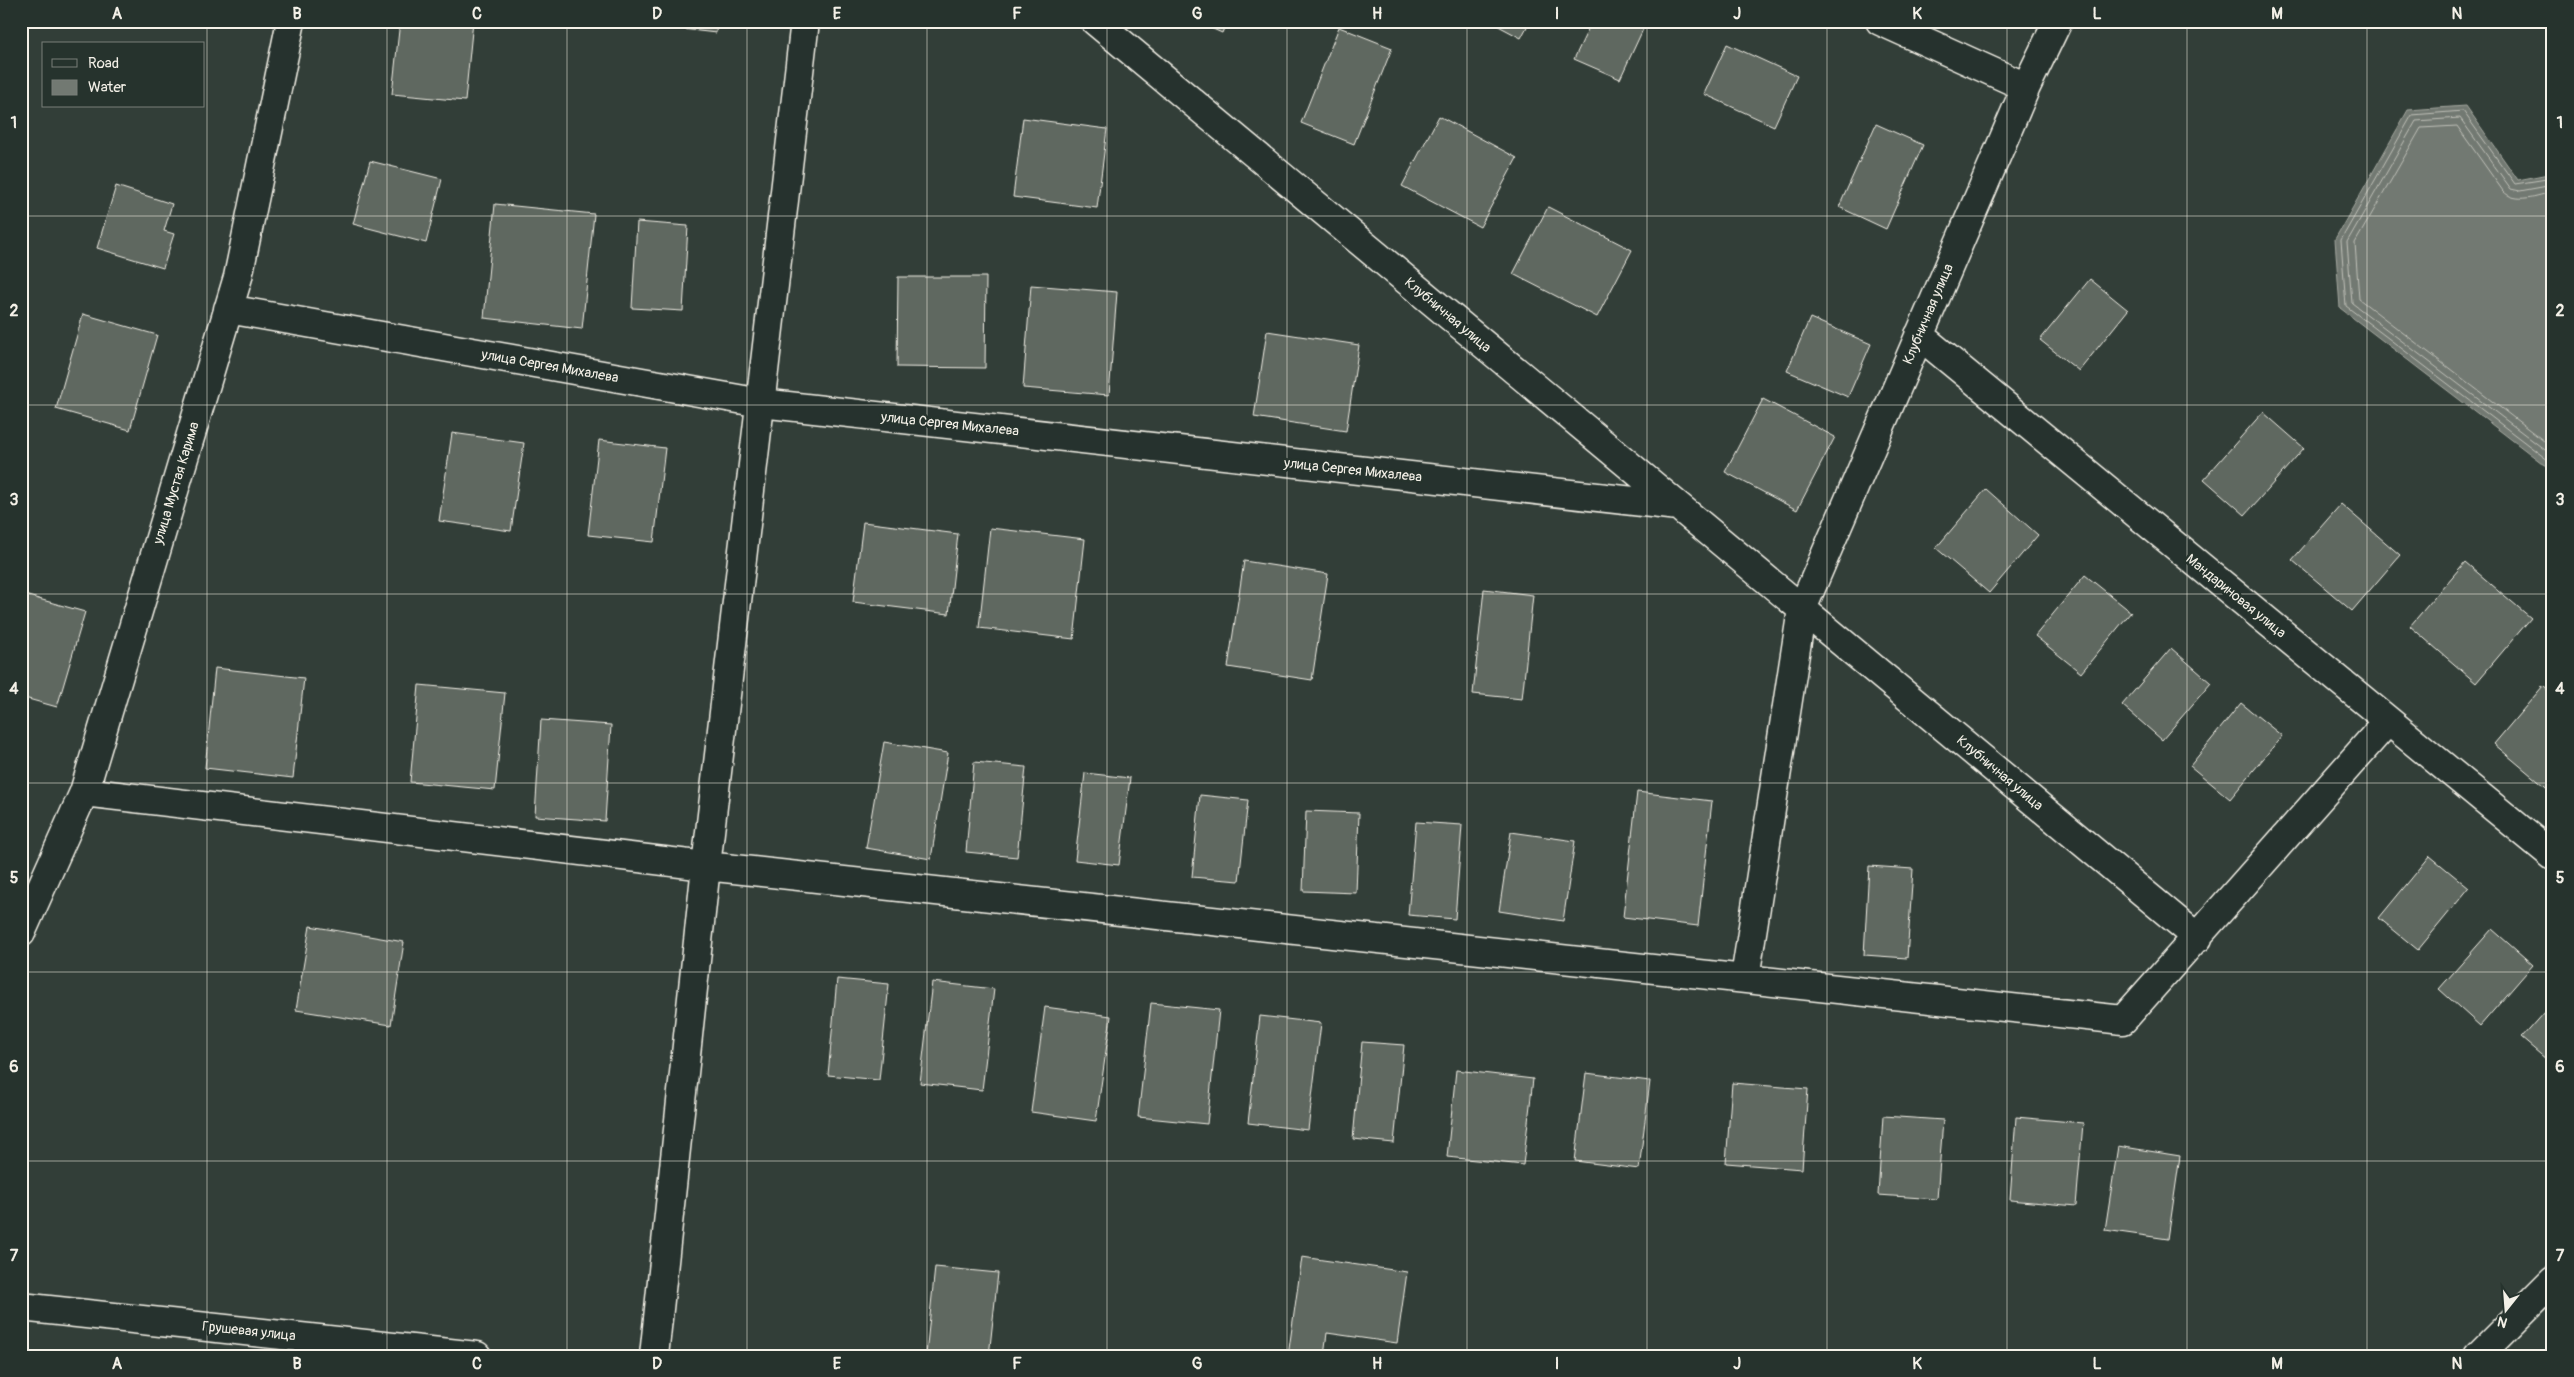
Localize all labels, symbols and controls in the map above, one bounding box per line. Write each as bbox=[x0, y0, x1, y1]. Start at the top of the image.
text: A bbox=[112, 4, 123, 24]
text: B bbox=[292, 4, 302, 24]
text: C bbox=[472, 4, 482, 24]
text: D bbox=[652, 4, 662, 24]
text: E bbox=[833, 4, 842, 24]
text: F bbox=[1012, 4, 1022, 24]
text: G bbox=[1192, 4, 1203, 24]
text: H bbox=[1372, 4, 1382, 24]
text: I bbox=[1555, 4, 1559, 24]
text: J bbox=[1733, 4, 1741, 24]
text: K bbox=[1912, 4, 1922, 24]
text: L bbox=[2092, 4, 2102, 24]
text: M bbox=[2271, 4, 2283, 24]
text: N bbox=[2452, 4, 2463, 24]
legend bbox=[42, 42, 205, 108]
text: Road bbox=[88, 54, 119, 73]
text: Water bbox=[88, 78, 127, 97]
text: 1 bbox=[11, 113, 17, 133]
text: 1 bbox=[2557, 113, 2563, 133]
street label: Клубничная улица bbox=[1899, 261, 1957, 367]
street label: Клубничная улица bbox=[1401, 274, 1495, 356]
text: 2 bbox=[10, 301, 19, 321]
text: 2 bbox=[2556, 301, 2565, 321]
street label: улица Сергея Михалева bbox=[479, 345, 620, 386]
street label: улица Сергея Михалева bbox=[879, 408, 1020, 440]
street label: улица Мустая Карима bbox=[149, 420, 203, 547]
street label: улица Сергея Михалева bbox=[1282, 454, 1423, 486]
text: 3 bbox=[10, 490, 19, 510]
text: 3 bbox=[2556, 490, 2565, 510]
street label: Мандариновая улица bbox=[2183, 550, 2289, 642]
text: 4 bbox=[9, 679, 19, 699]
text: 4 bbox=[2555, 679, 2565, 699]
street label: Клубничная улица bbox=[1953, 732, 2047, 814]
text: 5 bbox=[10, 868, 19, 888]
text: 5 bbox=[2556, 868, 2565, 888]
text: 6 bbox=[9, 1057, 19, 1077]
text: 6 bbox=[2555, 1057, 2565, 1077]
text: 7 bbox=[10, 1246, 19, 1266]
text: 7 bbox=[2556, 1246, 2565, 1266]
north arrow bbox=[2482, 1284, 2532, 1334]
text: N bbox=[2495, 1312, 2509, 1331]
street label: Грушевая улица bbox=[201, 1318, 297, 1344]
text: A bbox=[112, 1354, 123, 1374]
text: B bbox=[292, 1354, 302, 1374]
text: C bbox=[472, 1354, 482, 1374]
text: D bbox=[652, 1354, 662, 1374]
text: E bbox=[833, 1354, 842, 1374]
text: F bbox=[1012, 1354, 1022, 1374]
text: G bbox=[1192, 1354, 1203, 1374]
text: H bbox=[1372, 1354, 1382, 1374]
text: I bbox=[1555, 1354, 1559, 1374]
text: J bbox=[1733, 1354, 1741, 1374]
text: K bbox=[1912, 1354, 1922, 1374]
text: L bbox=[2092, 1354, 2102, 1374]
text: M bbox=[2271, 1354, 2283, 1374]
text: N bbox=[2452, 1354, 2463, 1374]

